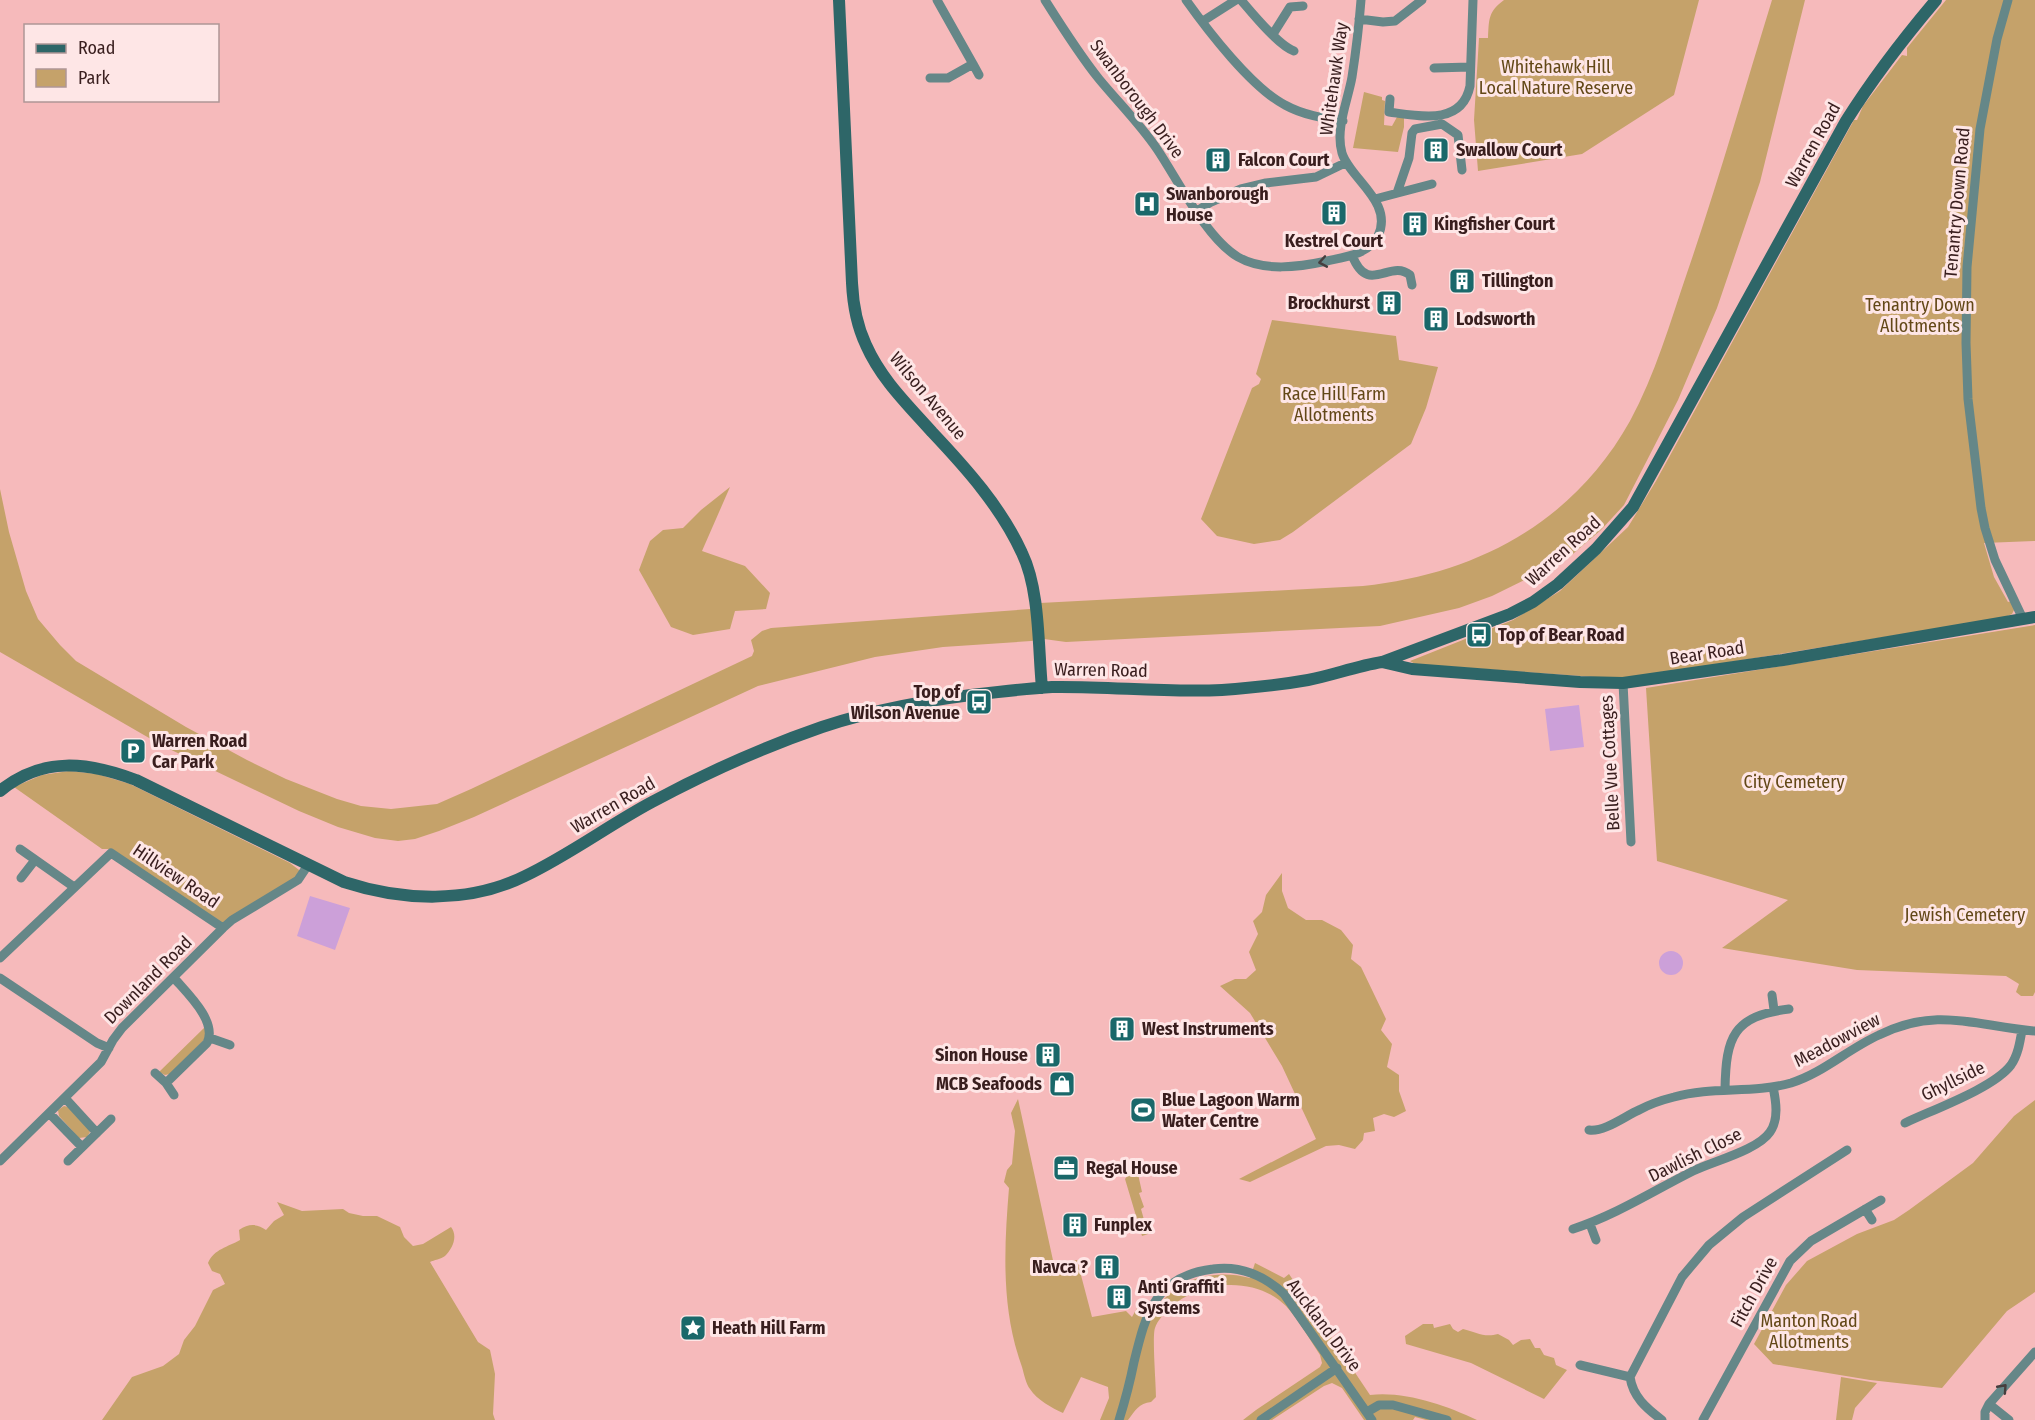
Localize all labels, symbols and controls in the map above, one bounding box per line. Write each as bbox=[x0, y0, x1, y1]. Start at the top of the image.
street label: Whitehawk Way bbox=[1315, 21, 1353, 137]
legend bbox=[24, 24, 219, 102]
street label: Swanborough Drive bbox=[1085, 35, 1189, 163]
text: Road bbox=[78, 37, 115, 59]
park label: Whitehawk Hill Local Nature Reserve bbox=[1479, 56, 1633, 99]
text: Park bbox=[78, 67, 111, 89]
street label: Warren Road bbox=[1781, 99, 1845, 191]
street label: Tenantry Down Road bbox=[1939, 127, 1975, 279]
building icon: Swallow Court bbox=[1421, 135, 1451, 165]
place label: Swallow Court bbox=[1456, 139, 1563, 161]
building icon: Falcon Court bbox=[1203, 145, 1233, 175]
place label: Falcon Court bbox=[1238, 149, 1330, 171]
place label: Swanborough House bbox=[1166, 183, 1269, 226]
hospital icon: Swanborough House bbox=[1132, 189, 1162, 219]
building icon: Kestrel Court bbox=[1319, 198, 1349, 228]
building icon: Kingfisher Court bbox=[1400, 209, 1430, 239]
place label: Kingfisher Court bbox=[1434, 213, 1556, 235]
place label: Kestrel Court bbox=[1285, 230, 1384, 252]
one-way arrow bbox=[1319, 255, 1328, 267]
building icon: Tillington bbox=[1447, 266, 1477, 296]
place label: Tillington bbox=[1482, 270, 1553, 292]
building icon: Brockhurst bbox=[1374, 288, 1404, 318]
place label: Brockhurst bbox=[1288, 292, 1371, 314]
park label: Tenantry Down Allotments bbox=[1865, 294, 1975, 337]
building icon: Lodsworth bbox=[1421, 304, 1451, 334]
place label: Lodsworth bbox=[1456, 308, 1536, 330]
street label: Wilson Avenue bbox=[885, 348, 971, 444]
park label: Race Hill Farm Allotments bbox=[1282, 383, 1386, 426]
street label: Warren Road bbox=[1521, 511, 1605, 591]
bus stop icon: Top of Bear Road bbox=[1464, 620, 1494, 650]
place label: Top of Bear Road bbox=[1498, 624, 1625, 646]
street label: Bear Road bbox=[1668, 636, 1746, 670]
street label: Warren Road bbox=[1054, 658, 1148, 682]
place label: Top of Wilson Avenue bbox=[851, 681, 962, 724]
bus stop icon: Top of Wilson Avenue bbox=[964, 687, 994, 717]
street label: Belle Vue Cottages bbox=[1595, 694, 1625, 831]
place label: Warren Road Car Park bbox=[152, 730, 247, 773]
parking icon: Warren Road Car Park bbox=[118, 736, 148, 766]
park label: City Cemetery bbox=[1744, 771, 1845, 793]
street label: Warren Road bbox=[567, 772, 659, 838]
street label: Hillview Road bbox=[129, 839, 223, 913]
park label: Jewish Cemetery bbox=[1905, 904, 2025, 926]
street label: Downland Road bbox=[99, 931, 197, 1029]
street label: Meadowview bbox=[1790, 1008, 1884, 1072]
building icon: West Instruments bbox=[1107, 1014, 1137, 1044]
place label: West Instruments bbox=[1142, 1018, 1274, 1040]
building icon: Sinon House bbox=[1033, 1040, 1063, 1070]
place label: Sinon House bbox=[935, 1044, 1028, 1066]
street label: Ghyllside bbox=[1918, 1056, 1988, 1106]
shop icon: MCB Seafoods bbox=[1047, 1069, 1077, 1099]
place label: MCB Seafoods bbox=[936, 1073, 1042, 1095]
place label: Blue Lagoon Warm Water Centre bbox=[1162, 1089, 1300, 1132]
sports icon: Blue Lagoon Warm Water Centre bbox=[1128, 1095, 1158, 1125]
street label: Dawlish Close bbox=[1645, 1123, 1745, 1187]
office icon: Regal House bbox=[1051, 1153, 1081, 1183]
place label: Regal House bbox=[1086, 1157, 1178, 1179]
building icon: Funplex bbox=[1060, 1210, 1090, 1240]
place label: Funplex bbox=[1094, 1214, 1153, 1236]
building icon: Navca ? bbox=[1092, 1252, 1122, 1282]
street label: Fitch Drive bbox=[1726, 1253, 1782, 1331]
place label: Navca ? bbox=[1032, 1256, 1088, 1278]
street label: Auckland Drive bbox=[1282, 1274, 1366, 1376]
place label: Anti Graffiti Systems bbox=[1137, 1276, 1224, 1319]
building icon: Anti Graffiti Systems bbox=[1104, 1282, 1134, 1312]
park label: Manton Road Allotments bbox=[1760, 1310, 1858, 1353]
place icon: Heath Hill Farm bbox=[678, 1313, 708, 1343]
place label: Heath Hill Farm bbox=[712, 1317, 825, 1339]
one-way arrow bbox=[1996, 1384, 2007, 1395]

